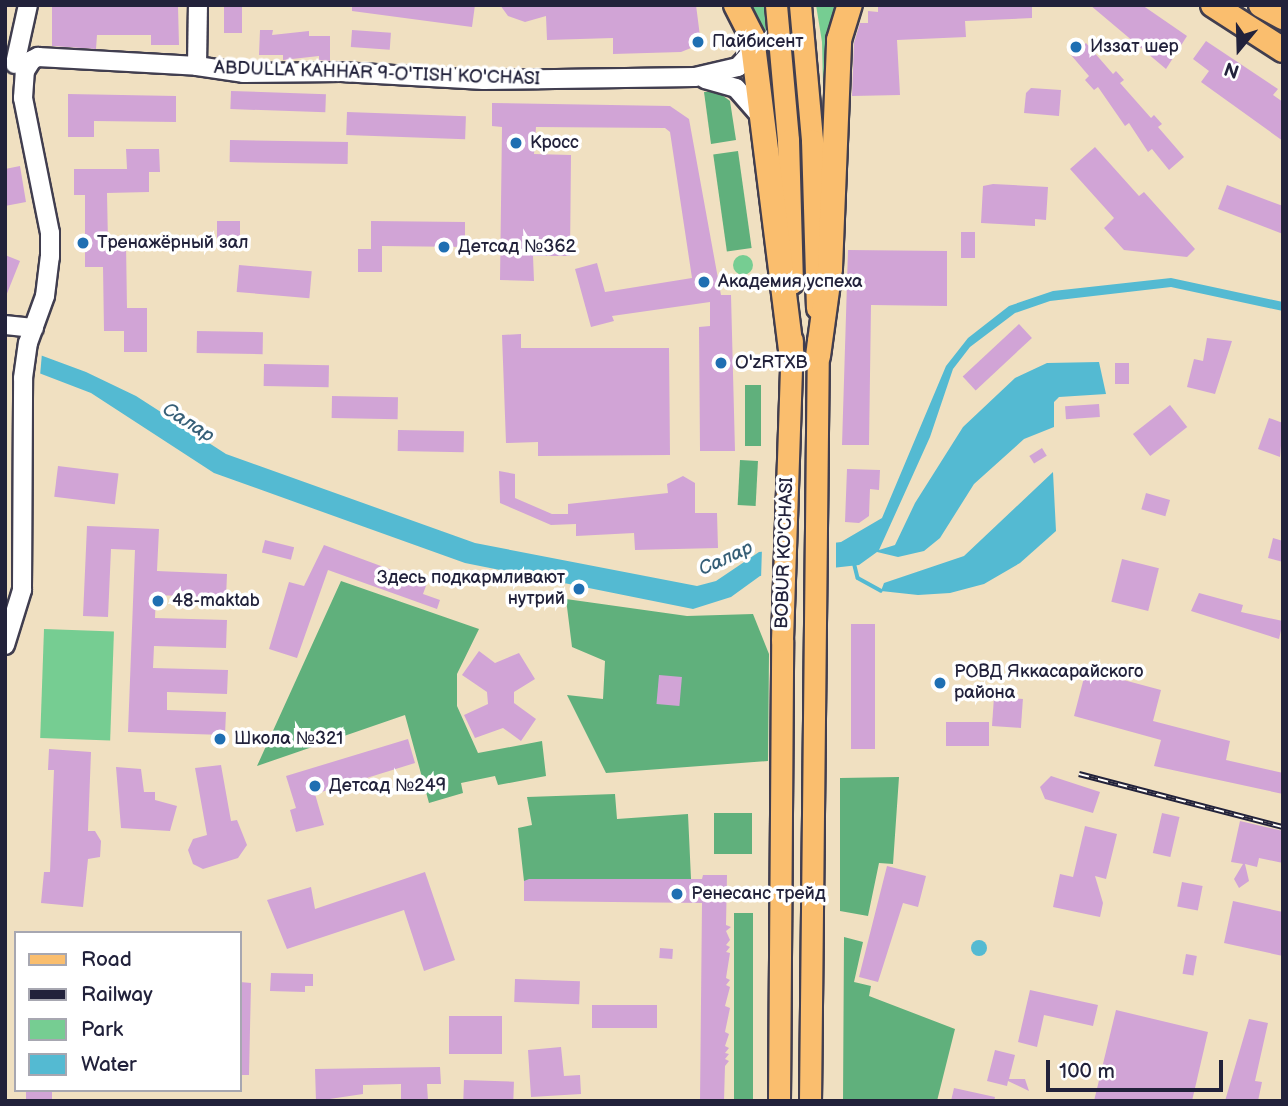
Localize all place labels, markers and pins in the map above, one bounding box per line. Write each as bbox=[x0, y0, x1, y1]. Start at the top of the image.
place label: Пайбисент bbox=[712, 31, 804, 53]
marker: Пайбисент bbox=[690, 34, 706, 50]
place label: Иззат шер bbox=[1090, 36, 1179, 58]
marker: Иззат шер bbox=[1068, 39, 1084, 55]
place label: Кросс bbox=[530, 132, 579, 154]
marker: Кросс bbox=[508, 135, 524, 151]
place label: Тренажёрный зал bbox=[97, 232, 249, 254]
marker: Тренажёрный зал bbox=[75, 235, 91, 251]
place label: Детсад №362 bbox=[458, 236, 576, 258]
marker: Детсад №362 bbox=[436, 239, 452, 255]
place label: Академия успеха bbox=[718, 271, 863, 293]
marker: Академия успеха bbox=[696, 274, 712, 290]
place label: O'zRTXB bbox=[735, 352, 807, 374]
marker: O'zRTXB bbox=[713, 355, 729, 371]
place label: Здесь подкармливают нутрий bbox=[377, 568, 565, 610]
marker: Здесь подкармливают нутрий bbox=[571, 581, 587, 597]
place label: 48-maktab bbox=[172, 590, 260, 612]
marker: 48-maktab bbox=[150, 593, 166, 609]
place label: РОВД Яккасарайского района bbox=[954, 662, 1143, 704]
marker: РОВД Яккасарайского района bbox=[932, 675, 948, 691]
place label: Школа №321 bbox=[234, 728, 343, 750]
marker: Школа №321 bbox=[212, 731, 228, 747]
place label: Детсад №249 bbox=[329, 775, 446, 797]
marker: Детсад №249 bbox=[307, 778, 323, 794]
place label: Ренесанс трейд bbox=[691, 883, 826, 905]
marker: Ренесанс трейд bbox=[669, 886, 685, 902]

